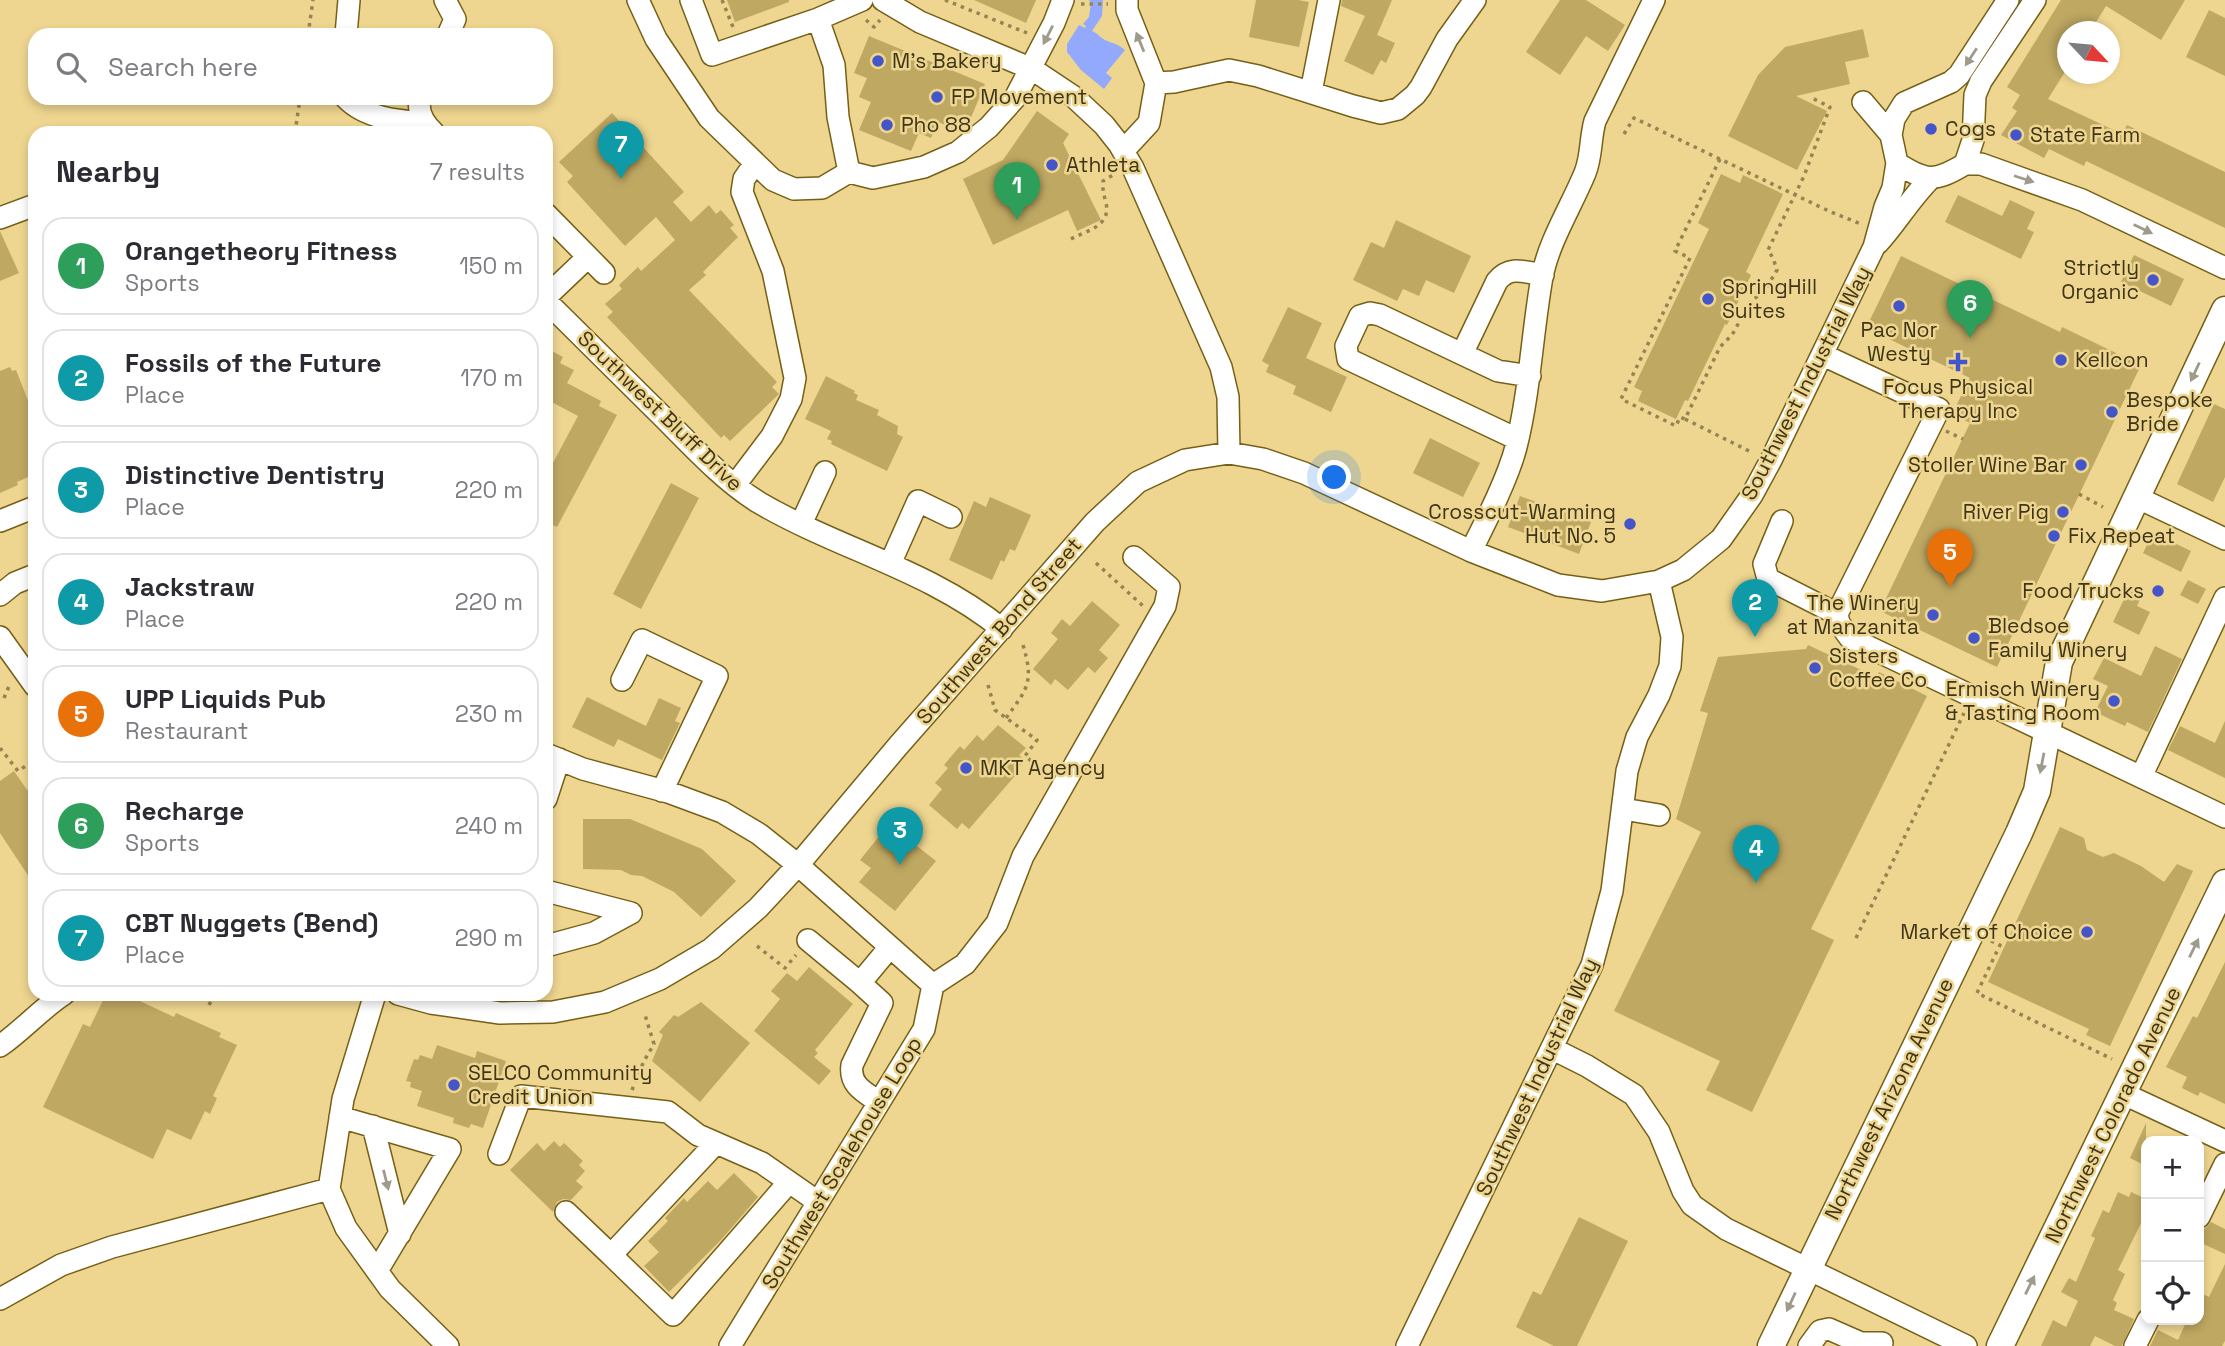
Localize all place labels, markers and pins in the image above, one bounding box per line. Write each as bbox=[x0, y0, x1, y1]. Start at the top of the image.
place label: M's Bakery bbox=[892, 47, 1002, 74]
marker: M's Bakery bbox=[870, 53, 886, 69]
place label: FP Movement bbox=[951, 83, 1087, 110]
marker: FP Movement bbox=[929, 89, 945, 105]
place label: Pho 88 bbox=[901, 111, 971, 138]
place label: Cogs bbox=[1945, 115, 1996, 142]
marker: Pho 88 bbox=[879, 117, 895, 133]
pin: 7 bbox=[598, 121, 644, 179]
marker: Cogs bbox=[1923, 121, 1939, 137]
place label: State Farm bbox=[2030, 121, 2140, 148]
marker: State Farm bbox=[2008, 127, 2024, 143]
place label: Athleta bbox=[1066, 151, 1140, 178]
marker: Athleta bbox=[1044, 157, 1060, 173]
pin: 1 bbox=[994, 162, 1040, 220]
place label: Strictly Organic bbox=[2061, 254, 2139, 305]
marker: Strictly Organic bbox=[2145, 272, 2161, 288]
place label: SpringHill Suites bbox=[1722, 273, 1817, 324]
pin: 6 bbox=[1947, 280, 1993, 338]
marker: SpringHill Suites bbox=[1700, 291, 1716, 307]
marker: Pac Nor Westy bbox=[1891, 298, 1907, 314]
place label: Pac Nor Westy bbox=[1861, 316, 1938, 367]
place label: Kellcon bbox=[2075, 346, 2149, 373]
marker: Focus Physical Therapy Inc bbox=[1948, 352, 1968, 372]
marker: Kellcon bbox=[2053, 352, 2069, 368]
place label: Focus Physical Therapy Inc bbox=[1883, 373, 2033, 424]
place label: Bespoke Bride bbox=[2126, 386, 2213, 437]
marker: Bespoke Bride bbox=[2104, 404, 2120, 420]
place label: Stoller Wine Bar bbox=[1908, 451, 2067, 478]
marker: Stoller Wine Bar bbox=[2073, 457, 2089, 473]
place label: Crosscut-Warming Hut No. 5 bbox=[1428, 498, 1616, 549]
place label: River Pig bbox=[1963, 498, 2049, 525]
marker: River Pig bbox=[2055, 504, 2071, 520]
marker: Crosscut-Warming Hut No. 5 bbox=[1622, 516, 1638, 532]
place label: Fix Repeat bbox=[2068, 522, 2175, 549]
marker: Fix Repeat bbox=[2046, 528, 2062, 544]
pin: 5 bbox=[1927, 529, 1973, 587]
place label: Food Trucks bbox=[2022, 577, 2144, 604]
pin: 2 bbox=[1732, 579, 1778, 637]
marker: Food Trucks bbox=[2150, 583, 2166, 599]
place label: The Winery at Manzanita bbox=[1787, 589, 1919, 640]
marker: The Winery at Manzanita bbox=[1925, 607, 1941, 623]
place label: Bledsoe Family Winery bbox=[1988, 612, 2127, 663]
marker: Bledsoe Family Winery bbox=[1966, 630, 1982, 646]
place label: Sisters Coffee Co bbox=[1829, 642, 1927, 693]
marker: Sisters Coffee Co bbox=[1807, 660, 1823, 676]
place label: Ermisch Winery & Tasting Room bbox=[1945, 675, 2100, 726]
marker: Ermisch Winery & Tasting Room bbox=[2106, 693, 2122, 709]
place label: MKT Agency bbox=[980, 754, 1105, 781]
marker: MKT Agency bbox=[958, 760, 974, 776]
pin: 3 bbox=[877, 807, 923, 865]
pin: 4 bbox=[1733, 825, 1779, 883]
place label: Market of Choice bbox=[1900, 918, 2073, 945]
marker: Market of Choice bbox=[2079, 924, 2095, 940]
place label: SELCO Community Credit Union bbox=[468, 1059, 652, 1110]
marker: SELCO Community Credit Union bbox=[446, 1077, 462, 1093]

